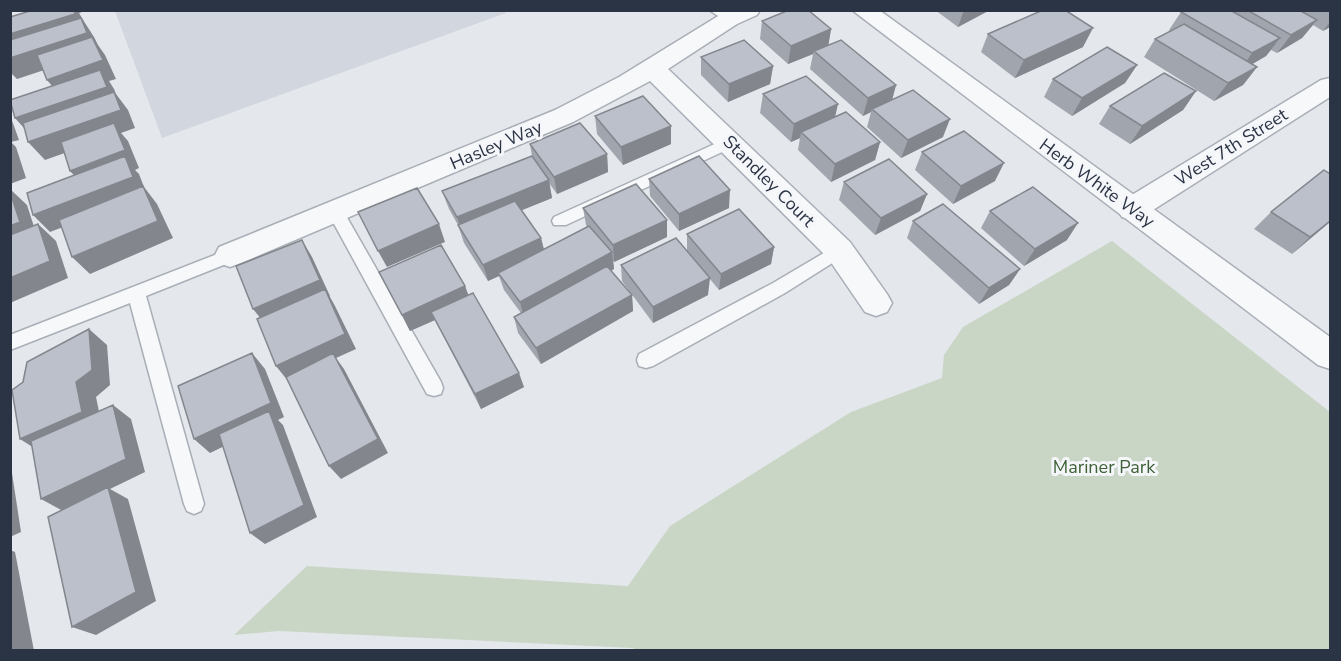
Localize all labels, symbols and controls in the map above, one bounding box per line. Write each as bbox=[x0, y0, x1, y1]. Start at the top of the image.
street label: West 7th Street bbox=[1170, 102, 1293, 191]
street label: Hasley Way bbox=[446, 115, 546, 175]
street label: Standley Court bbox=[718, 130, 821, 233]
street label: Herb White Way bbox=[1035, 133, 1160, 233]
park label: Mariner Park bbox=[1053, 455, 1156, 479]

